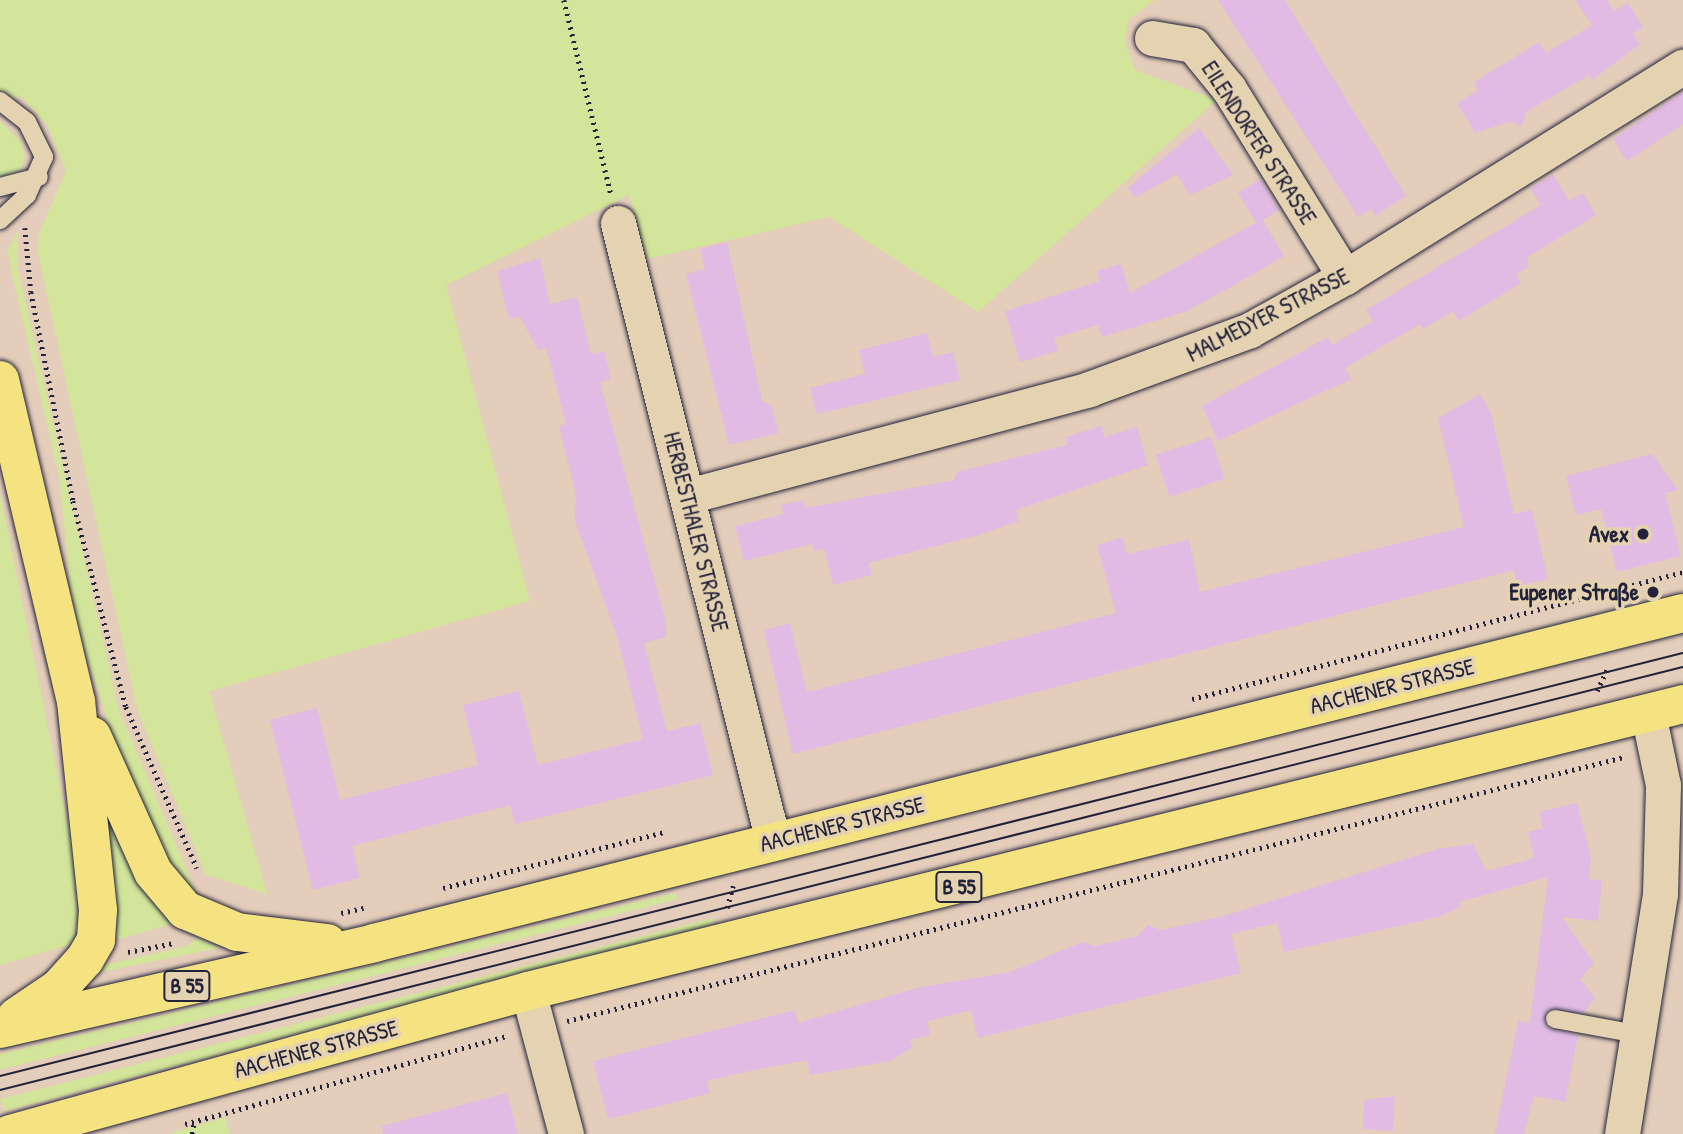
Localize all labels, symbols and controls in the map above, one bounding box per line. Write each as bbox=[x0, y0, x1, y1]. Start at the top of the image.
street label: EILENDORFER STRASSE bbox=[1196, 56, 1322, 230]
street label: MALMEDYER STRASSE bbox=[1182, 262, 1354, 368]
street label: HERBESTHALER STRASSE bbox=[658, 429, 734, 635]
place label: Avex bbox=[1589, 520, 1629, 548]
marker: Avex bbox=[1635, 526, 1651, 542]
place label: Eupener Straße bbox=[1509, 578, 1639, 606]
marker: Eupener Straße bbox=[1645, 584, 1661, 600]
street label: AACHENER STRASSE bbox=[1307, 652, 1477, 720]
street label: AACHENER STRASSE bbox=[757, 790, 927, 858]
road number: B 55 bbox=[934, 870, 984, 904]
road number: B 55 bbox=[162, 968, 212, 1004]
street label: AACHENER STRASSE bbox=[231, 1014, 401, 1084]

